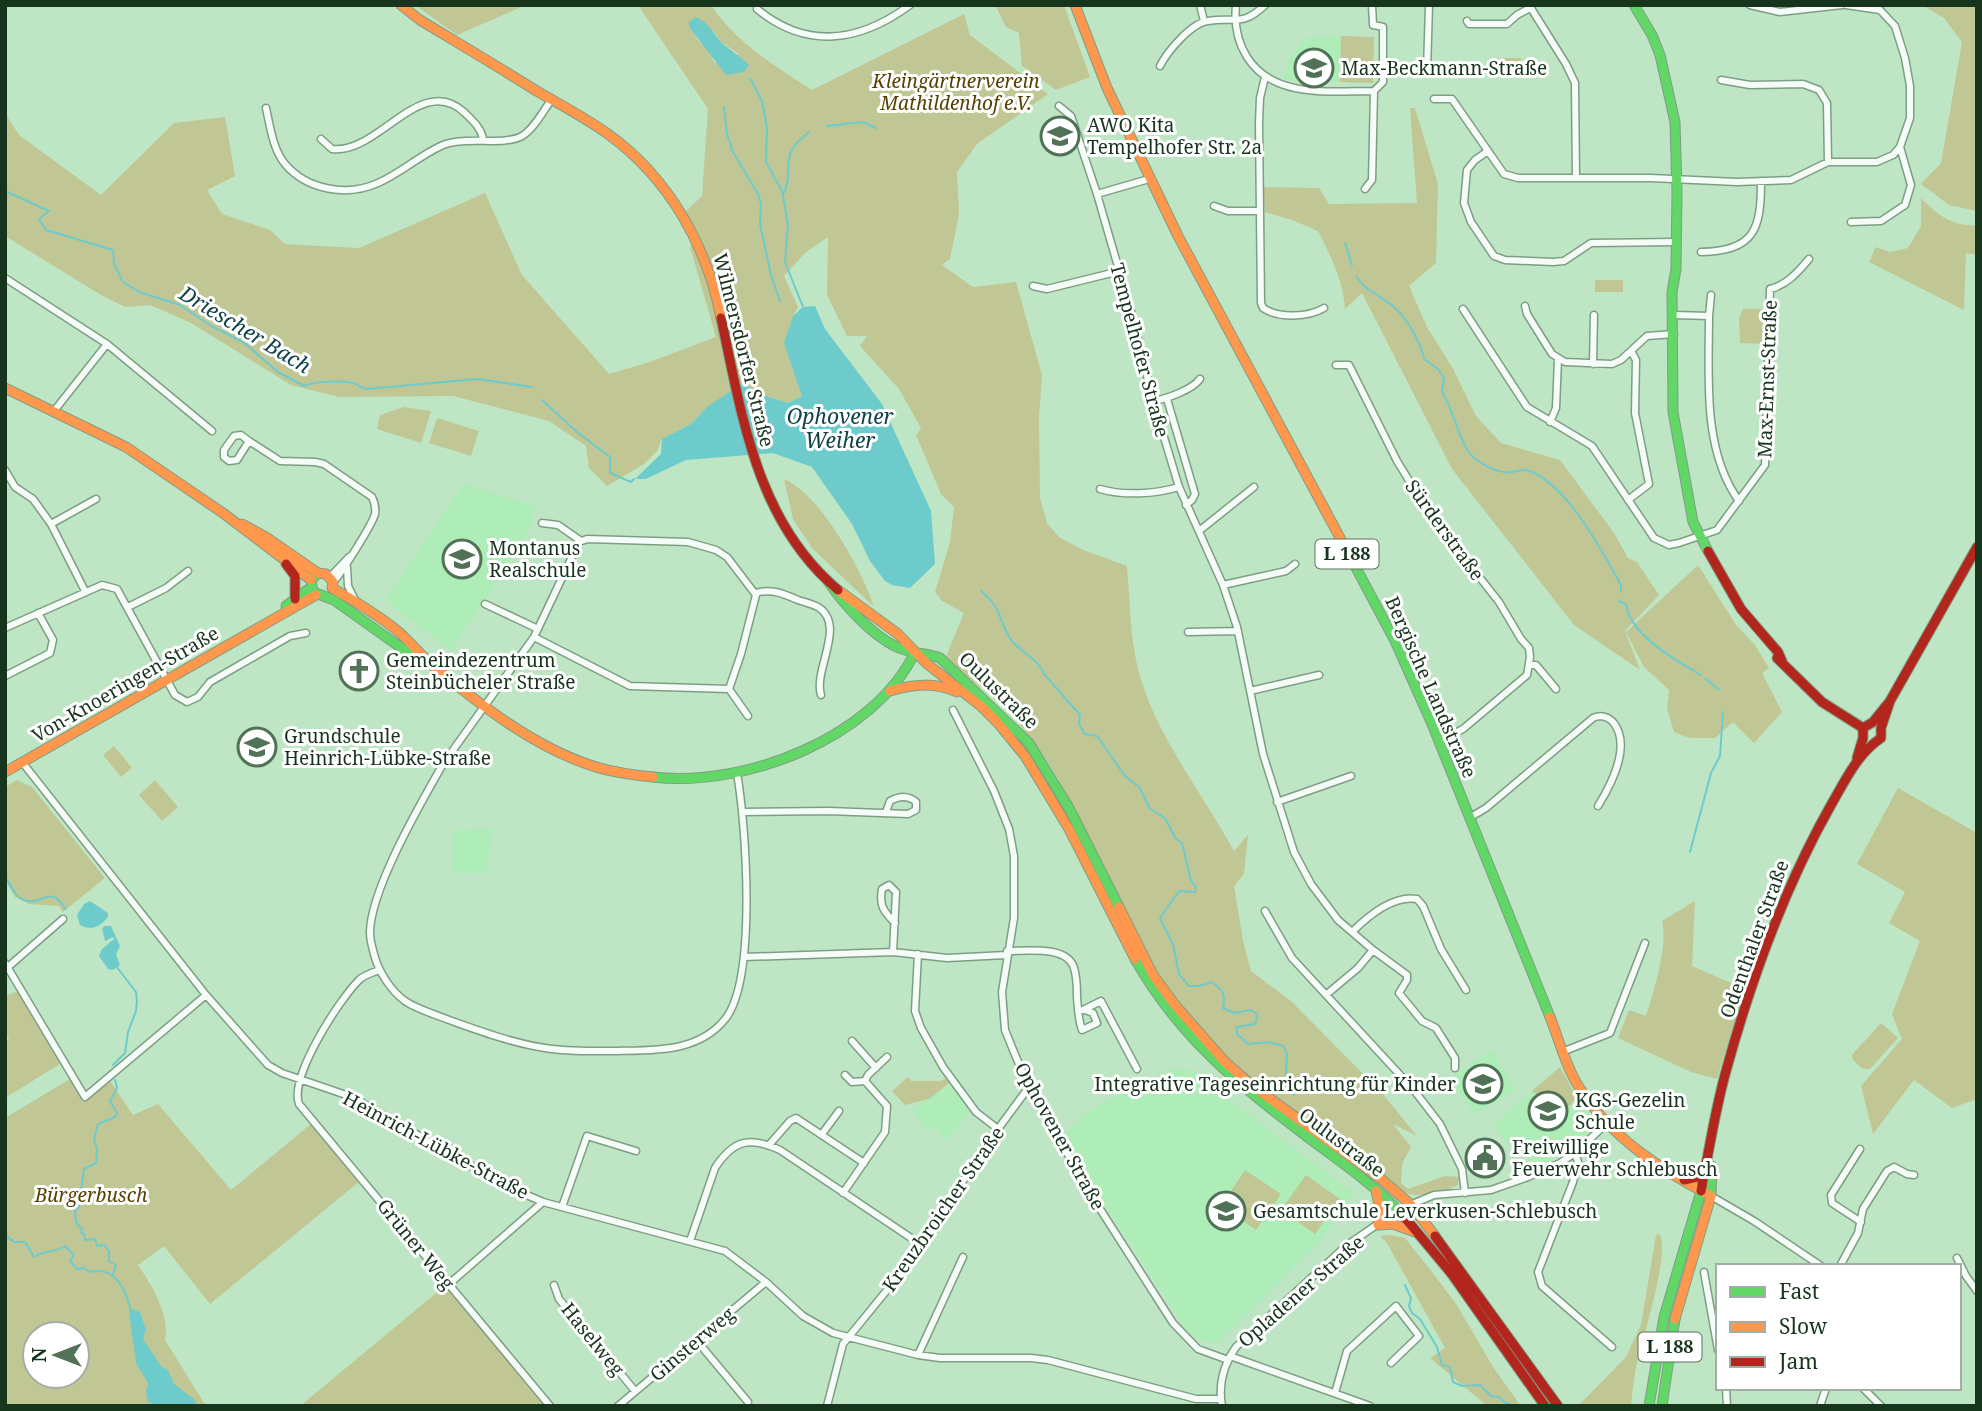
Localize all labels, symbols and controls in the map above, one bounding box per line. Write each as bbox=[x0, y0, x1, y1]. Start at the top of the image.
school or university icon: Max-Beckmann-Straße bbox=[1293, 47, 1335, 89]
place label: Max-Beckmann-Straße bbox=[1341, 55, 1547, 81]
park label: Kleingärtnerverein Mathildenhof e.V. bbox=[871, 68, 1040, 116]
place label: AWO Kita Tempelhofer Str. 2a bbox=[1087, 112, 1262, 160]
school or university icon: AWO Kita Tempelhofer Str. 2a bbox=[1039, 115, 1081, 157]
street label: Wilmersdorfer Straße bbox=[707, 250, 781, 450]
street label: Tempelhofer Straße bbox=[1104, 260, 1176, 440]
water label: Driescher Bach bbox=[174, 278, 317, 380]
street label: Max-Ernst-Straße bbox=[1751, 299, 1783, 459]
water label: Ophovener Weiher bbox=[787, 402, 894, 454]
street label: Sürderstraße bbox=[1399, 474, 1491, 586]
place label: Montanus Realschule bbox=[489, 535, 586, 583]
school or university icon: Montanus Realschule bbox=[441, 538, 483, 580]
road number: L 188 bbox=[1316, 540, 1378, 568]
street label: Bergische Landstraße bbox=[1379, 592, 1483, 782]
street label: Von-Knoeringen-Straße bbox=[27, 620, 223, 748]
street label: Oulustraße bbox=[954, 646, 1044, 734]
place label: Gemeindezentrum Steinbücheler Straße bbox=[386, 647, 576, 695]
church icon: Gemeindezentrum Steinbücheler Straße bbox=[338, 650, 380, 692]
place label: Grundschule Heinrich-Lübke-Straße bbox=[284, 723, 491, 771]
school or university icon: Grundschule Heinrich-Lübke-Straße bbox=[236, 726, 278, 768]
street label: Odenthaler Straße bbox=[1713, 856, 1795, 1022]
street label: Ophovener Straße bbox=[1009, 1058, 1111, 1214]
school or university icon: Integrative Tageseinrichtung für Kinder bbox=[1462, 1063, 1504, 1105]
place label: Integrative Tageseinrichtung für Kinder bbox=[1094, 1071, 1456, 1097]
street label: Heinrich-Lübke-Straße bbox=[339, 1085, 533, 1205]
place label: KGS-Gezelin Schule bbox=[1575, 1087, 1686, 1135]
school or university icon: KGS-Gezelin Schule bbox=[1527, 1090, 1569, 1132]
street label: Oulustraße bbox=[1294, 1101, 1390, 1183]
street label: Kreuzbroicher Straße bbox=[876, 1121, 1010, 1297]
place label: Freiwillige Feuerwehr Schlebusch bbox=[1512, 1134, 1718, 1182]
public building icon: Freiwillige Feuerwehr Schlebusch bbox=[1464, 1137, 1506, 1179]
park label: Bürgerbusch bbox=[34, 1182, 148, 1208]
school or university icon: Gesamtschule Leverkusen-Schlebusch bbox=[1205, 1190, 1247, 1232]
street label: Grüner Weg bbox=[371, 1193, 461, 1295]
place label: Gesamtschule Leverkusen-Schlebusch bbox=[1253, 1198, 1597, 1224]
street label: Opladener Straße bbox=[1232, 1229, 1370, 1353]
legend bbox=[1716, 1264, 1961, 1390]
text: Fast bbox=[1779, 1277, 1819, 1305]
street label: Haselweg bbox=[555, 1297, 631, 1381]
street label: Ginsterweg bbox=[644, 1301, 740, 1387]
text: Slow bbox=[1779, 1312, 1828, 1340]
north arrow bbox=[21, 1320, 91, 1390]
road number: L 188 bbox=[1638, 1332, 1702, 1362]
text: N bbox=[26, 1347, 52, 1362]
text: Jam bbox=[1778, 1347, 1818, 1375]

